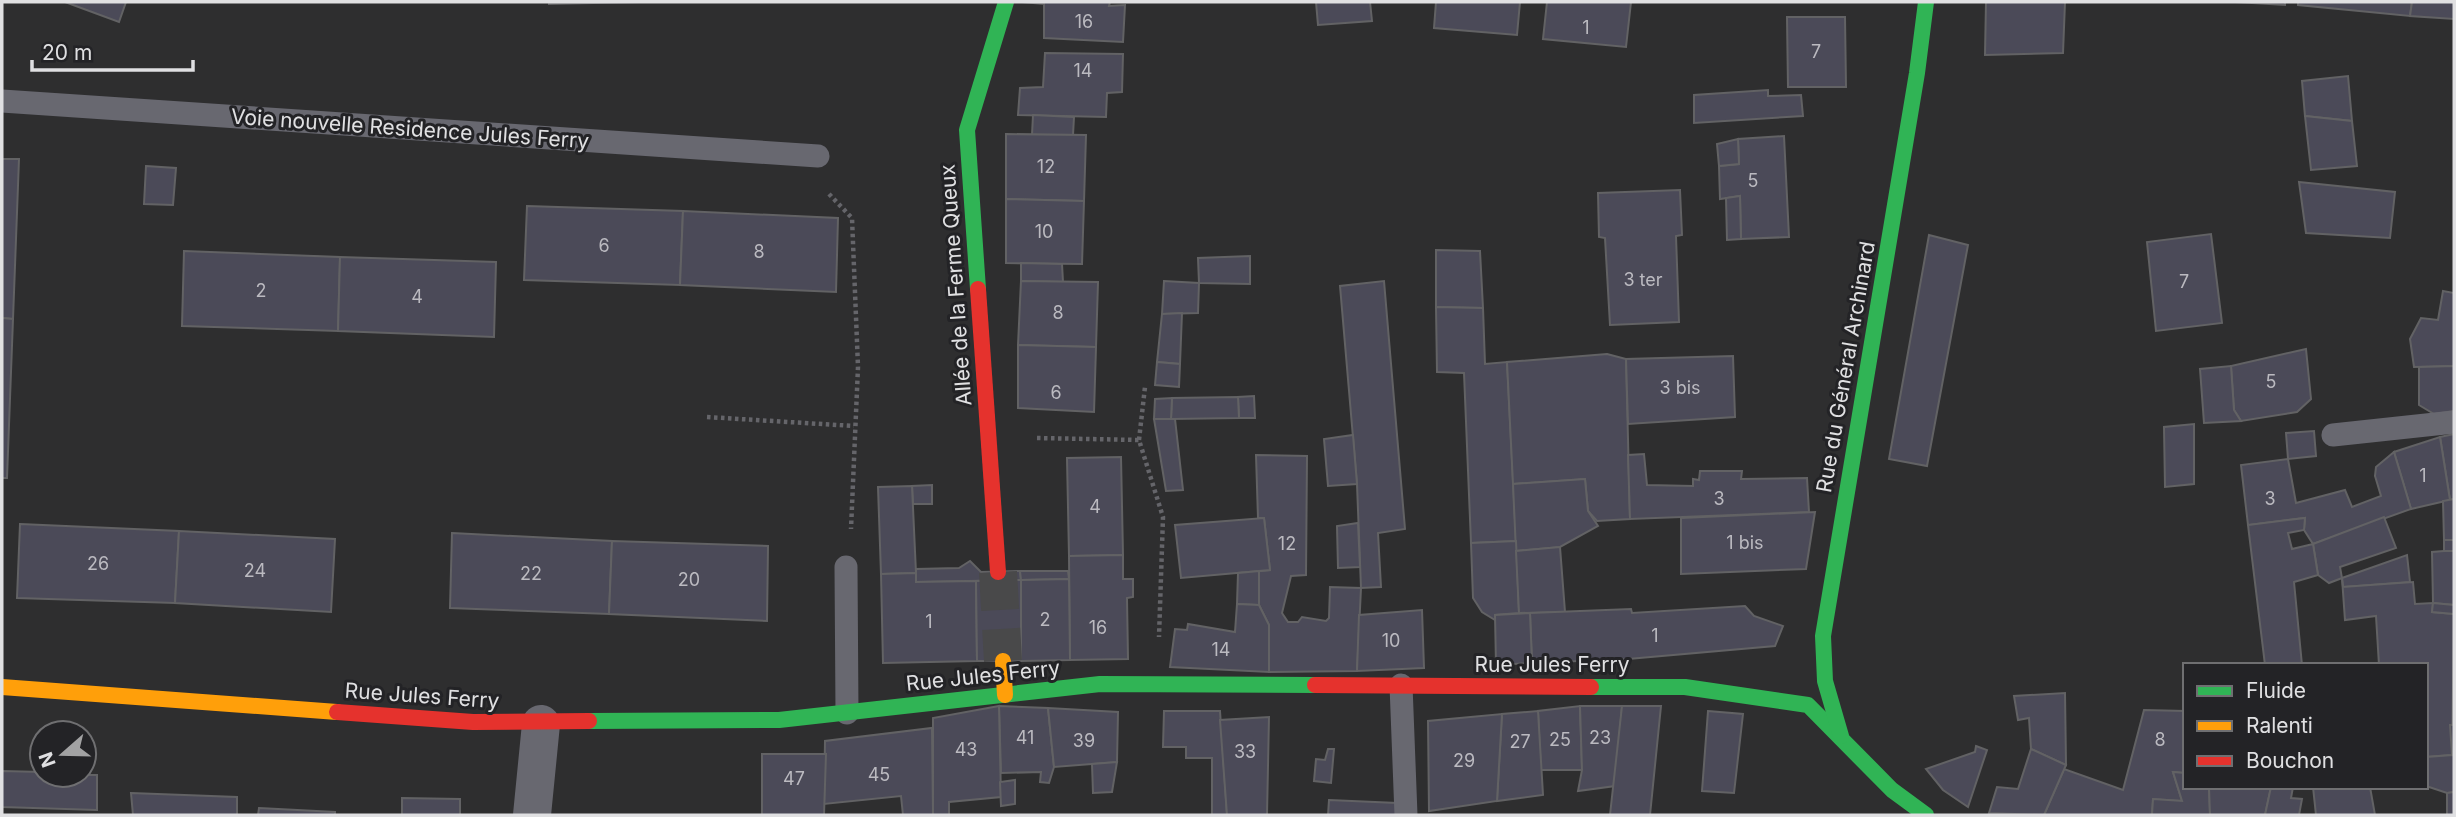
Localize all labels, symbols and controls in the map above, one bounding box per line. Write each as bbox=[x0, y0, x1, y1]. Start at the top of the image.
house number: 16 bbox=[1075, 11, 1093, 32]
house number: 1 bbox=[1582, 17, 1590, 38]
scale bar bbox=[32, 28, 192, 72]
text: 20 m bbox=[42, 40, 92, 65]
house number: 7 bbox=[1811, 41, 1821, 62]
house number: 14 bbox=[1074, 60, 1092, 81]
street label: Voie nouvelle Residence Jules Ferry bbox=[230, 104, 590, 153]
house number: 12 bbox=[1037, 156, 1055, 177]
street label: Allée de la Ferme Queux bbox=[935, 163, 976, 407]
house number: 5 bbox=[1748, 170, 1758, 191]
house number: 10 bbox=[1035, 221, 1053, 242]
house number: 6 bbox=[598, 235, 610, 256]
street label: Rue du Général Archinard bbox=[1811, 239, 1880, 494]
house number: 8 bbox=[753, 241, 765, 262]
house number: 3 ter bbox=[1623, 269, 1663, 290]
house number: 7 bbox=[2179, 271, 2189, 292]
house number: 2 bbox=[256, 280, 266, 301]
house number: 4 bbox=[411, 286, 423, 307]
house number: 8 bbox=[1052, 302, 1064, 323]
house number: 5 bbox=[2266, 371, 2276, 392]
house number: 3 bis bbox=[1659, 377, 1701, 398]
house number: 6 bbox=[1050, 382, 1062, 403]
house number: 1 bbox=[2419, 465, 2427, 486]
house number: 3 bbox=[1713, 488, 1725, 509]
house number: 3 bbox=[2264, 488, 2276, 509]
house number: 4 bbox=[1089, 496, 1101, 517]
house number: 1 bis bbox=[1726, 532, 1764, 553]
house number: 12 bbox=[1278, 533, 1296, 554]
house number: 26 bbox=[87, 553, 109, 574]
house number: 24 bbox=[244, 560, 266, 581]
house number: 22 bbox=[520, 563, 542, 584]
house number: 20 bbox=[678, 569, 700, 590]
house number: 2 bbox=[1040, 609, 1050, 630]
house number: 1 bbox=[925, 611, 933, 632]
house number: 16 bbox=[1089, 617, 1107, 638]
house number: 1 bbox=[1651, 625, 1659, 646]
house number: 10 bbox=[1382, 630, 1400, 651]
house number: 14 bbox=[1212, 639, 1230, 660]
street label: Rue Jules Ferry bbox=[1475, 652, 1630, 677]
street label: Rue Jules Ferry bbox=[905, 655, 1061, 696]
legend bbox=[2183, 663, 2428, 789]
street label: Rue Jules Ferry bbox=[344, 678, 500, 713]
text: Fluide bbox=[2246, 678, 2306, 703]
text: Ralenti bbox=[2246, 713, 2313, 738]
north arrow bbox=[28, 719, 98, 789]
house number: 41 bbox=[1016, 727, 1034, 748]
house number: 23 bbox=[1589, 727, 1611, 748]
house number: 25 bbox=[1549, 729, 1571, 750]
house number: 8 bbox=[2154, 729, 2166, 750]
house number: 39 bbox=[1073, 730, 1095, 751]
house number: 27 bbox=[1509, 731, 1531, 752]
house number: 43 bbox=[955, 739, 977, 760]
house number: 33 bbox=[1234, 741, 1256, 762]
text: Bouchon bbox=[2246, 748, 2334, 773]
text: N bbox=[34, 749, 61, 770]
house number: 29 bbox=[1453, 750, 1475, 771]
house number: 45 bbox=[868, 764, 890, 785]
house number: 47 bbox=[783, 768, 805, 789]

